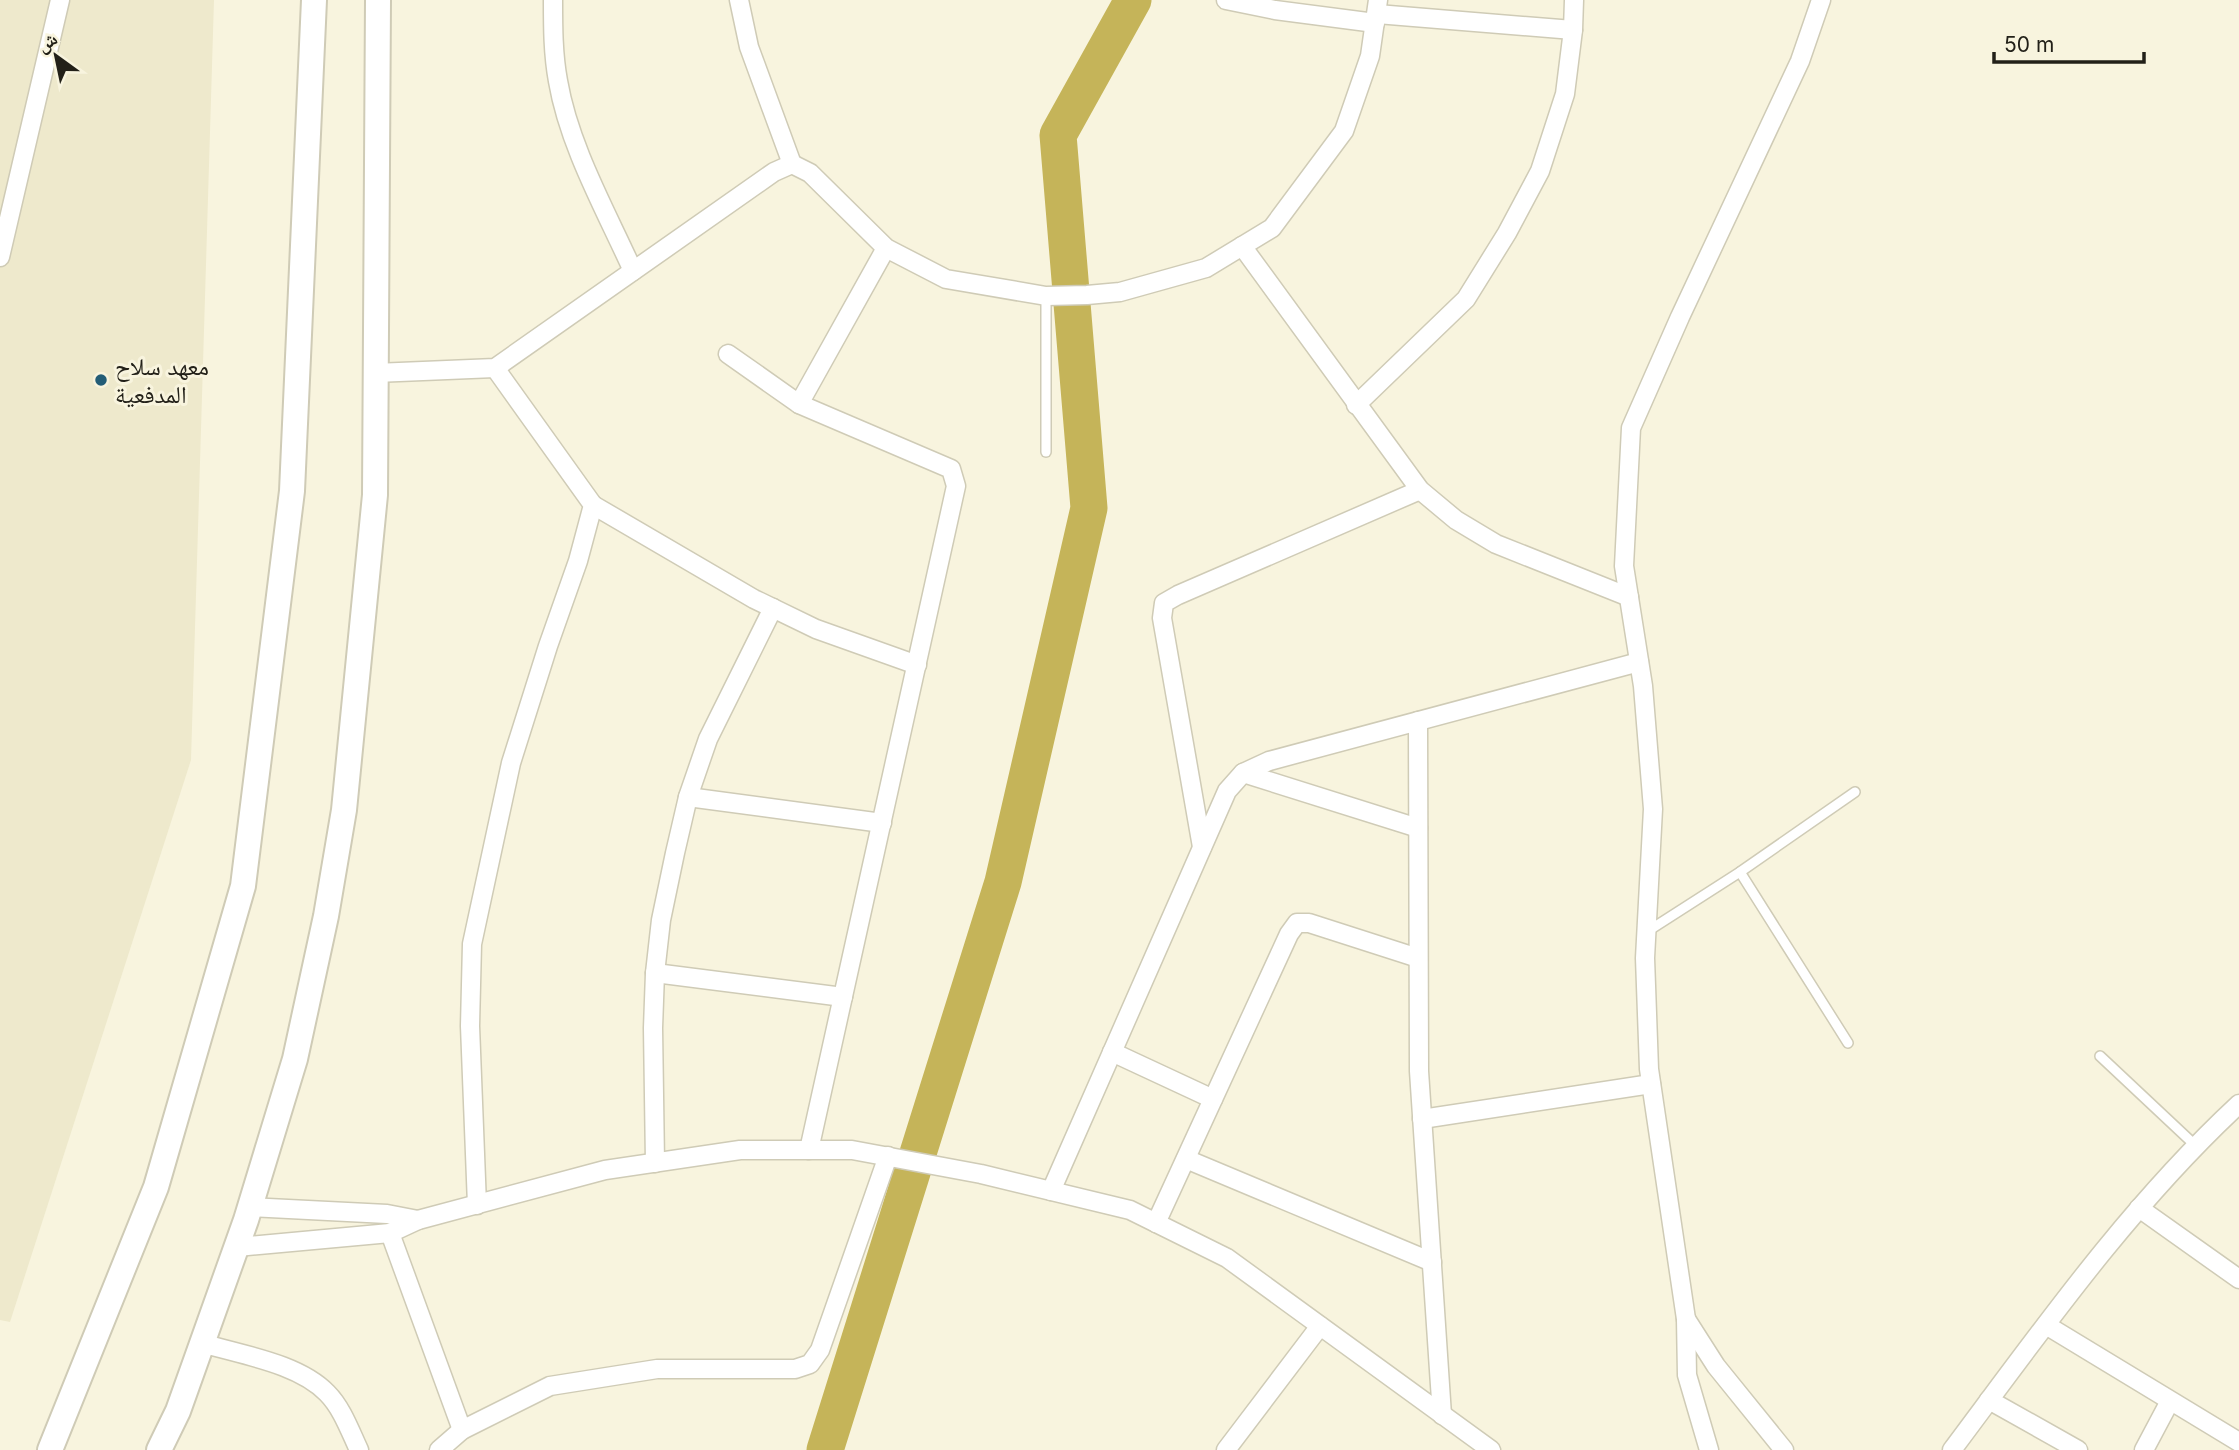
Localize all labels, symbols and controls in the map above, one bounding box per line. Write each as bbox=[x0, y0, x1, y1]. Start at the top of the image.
north arrow bbox=[21, 21, 91, 91]
scale bar bbox=[1994, 21, 2144, 65]
text: ش bbox=[32, 27, 62, 57]
text: 50 m bbox=[2004, 32, 2054, 57]
place label: معهد سلاح المدفعية bbox=[115, 352, 209, 409]
marker: معهد سلاح المدفعية bbox=[93, 372, 109, 388]

